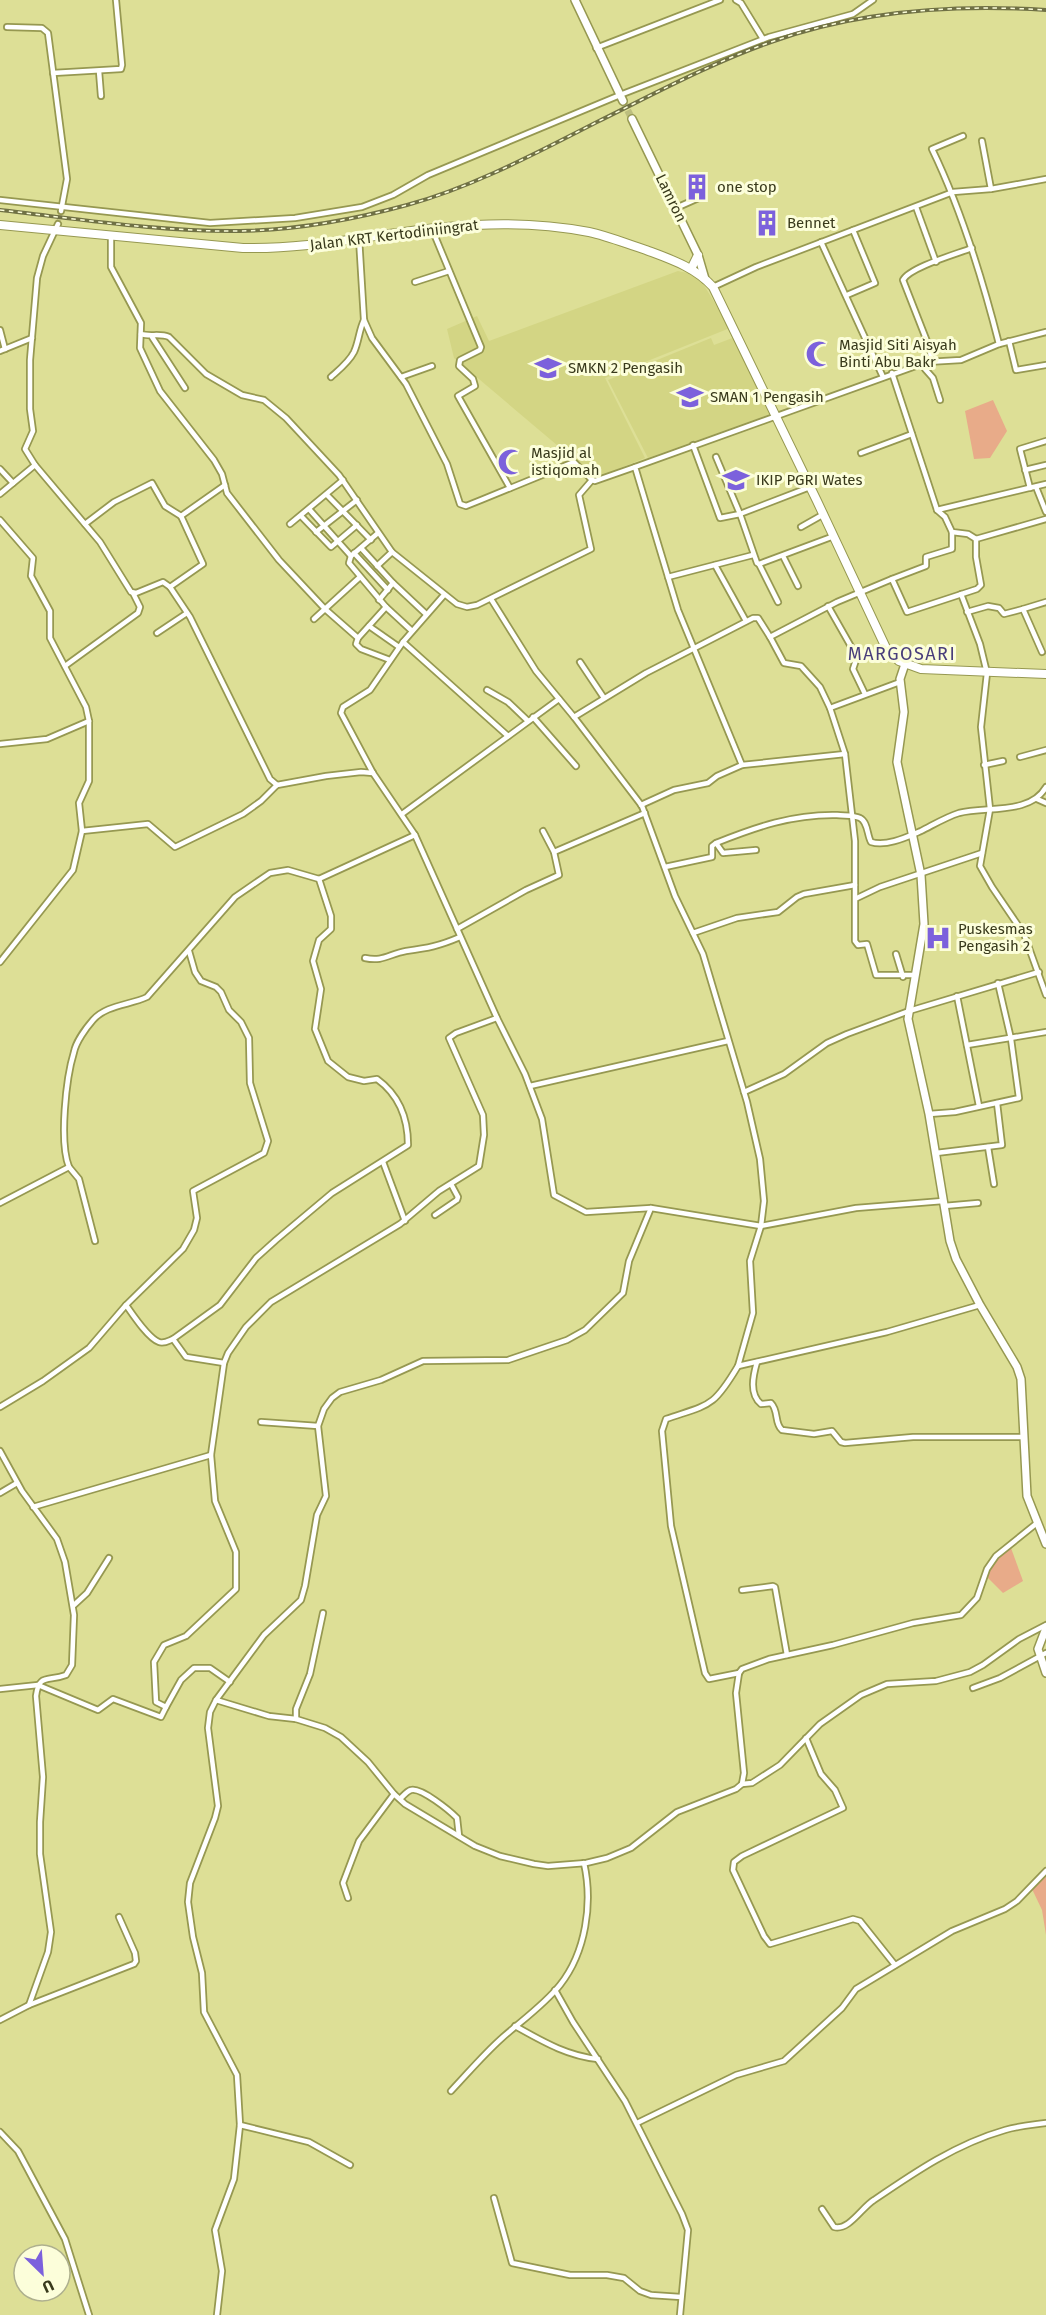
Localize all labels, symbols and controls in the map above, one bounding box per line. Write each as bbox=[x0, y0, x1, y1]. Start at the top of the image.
street label: Lamron bbox=[652, 171, 690, 225]
building icon: one stop bbox=[682, 172, 712, 202]
place label: one stop bbox=[717, 178, 777, 196]
building icon: Bennet bbox=[752, 208, 782, 238]
place label: Bennet bbox=[787, 214, 836, 232]
street label: Jalan KRT Kertodiniingrat bbox=[309, 216, 480, 254]
place label: Masjid Siti Aisyah Binti Abu Bakr bbox=[839, 336, 957, 371]
mosque icon: Masjid Siti Aisyah Binti Abu Bakr bbox=[804, 339, 834, 369]
school or university icon: SMKN 2 Pengasih bbox=[533, 353, 563, 383]
place label: SMKN 2 Pengasih bbox=[568, 359, 683, 377]
school or university icon: SMAN 1 Pengasih bbox=[675, 382, 705, 412]
place label: SMAN 1 Pengasih bbox=[710, 388, 824, 406]
place label: Masjid al istiqomah bbox=[531, 444, 599, 479]
mosque icon: Masjid al istiqomah bbox=[496, 447, 526, 477]
school or university icon: IKIP PGRI Wates bbox=[721, 465, 751, 495]
place label: IKIP PGRI Wates bbox=[756, 471, 863, 489]
district label: MARGOSARI bbox=[848, 643, 956, 665]
place label: Puskesmas Pengasih 2 bbox=[958, 920, 1033, 955]
hospital icon: Puskesmas Pengasih 2 bbox=[923, 923, 953, 953]
north arrow bbox=[12, 2243, 72, 2303]
text: U bbox=[39, 2275, 57, 2297]

